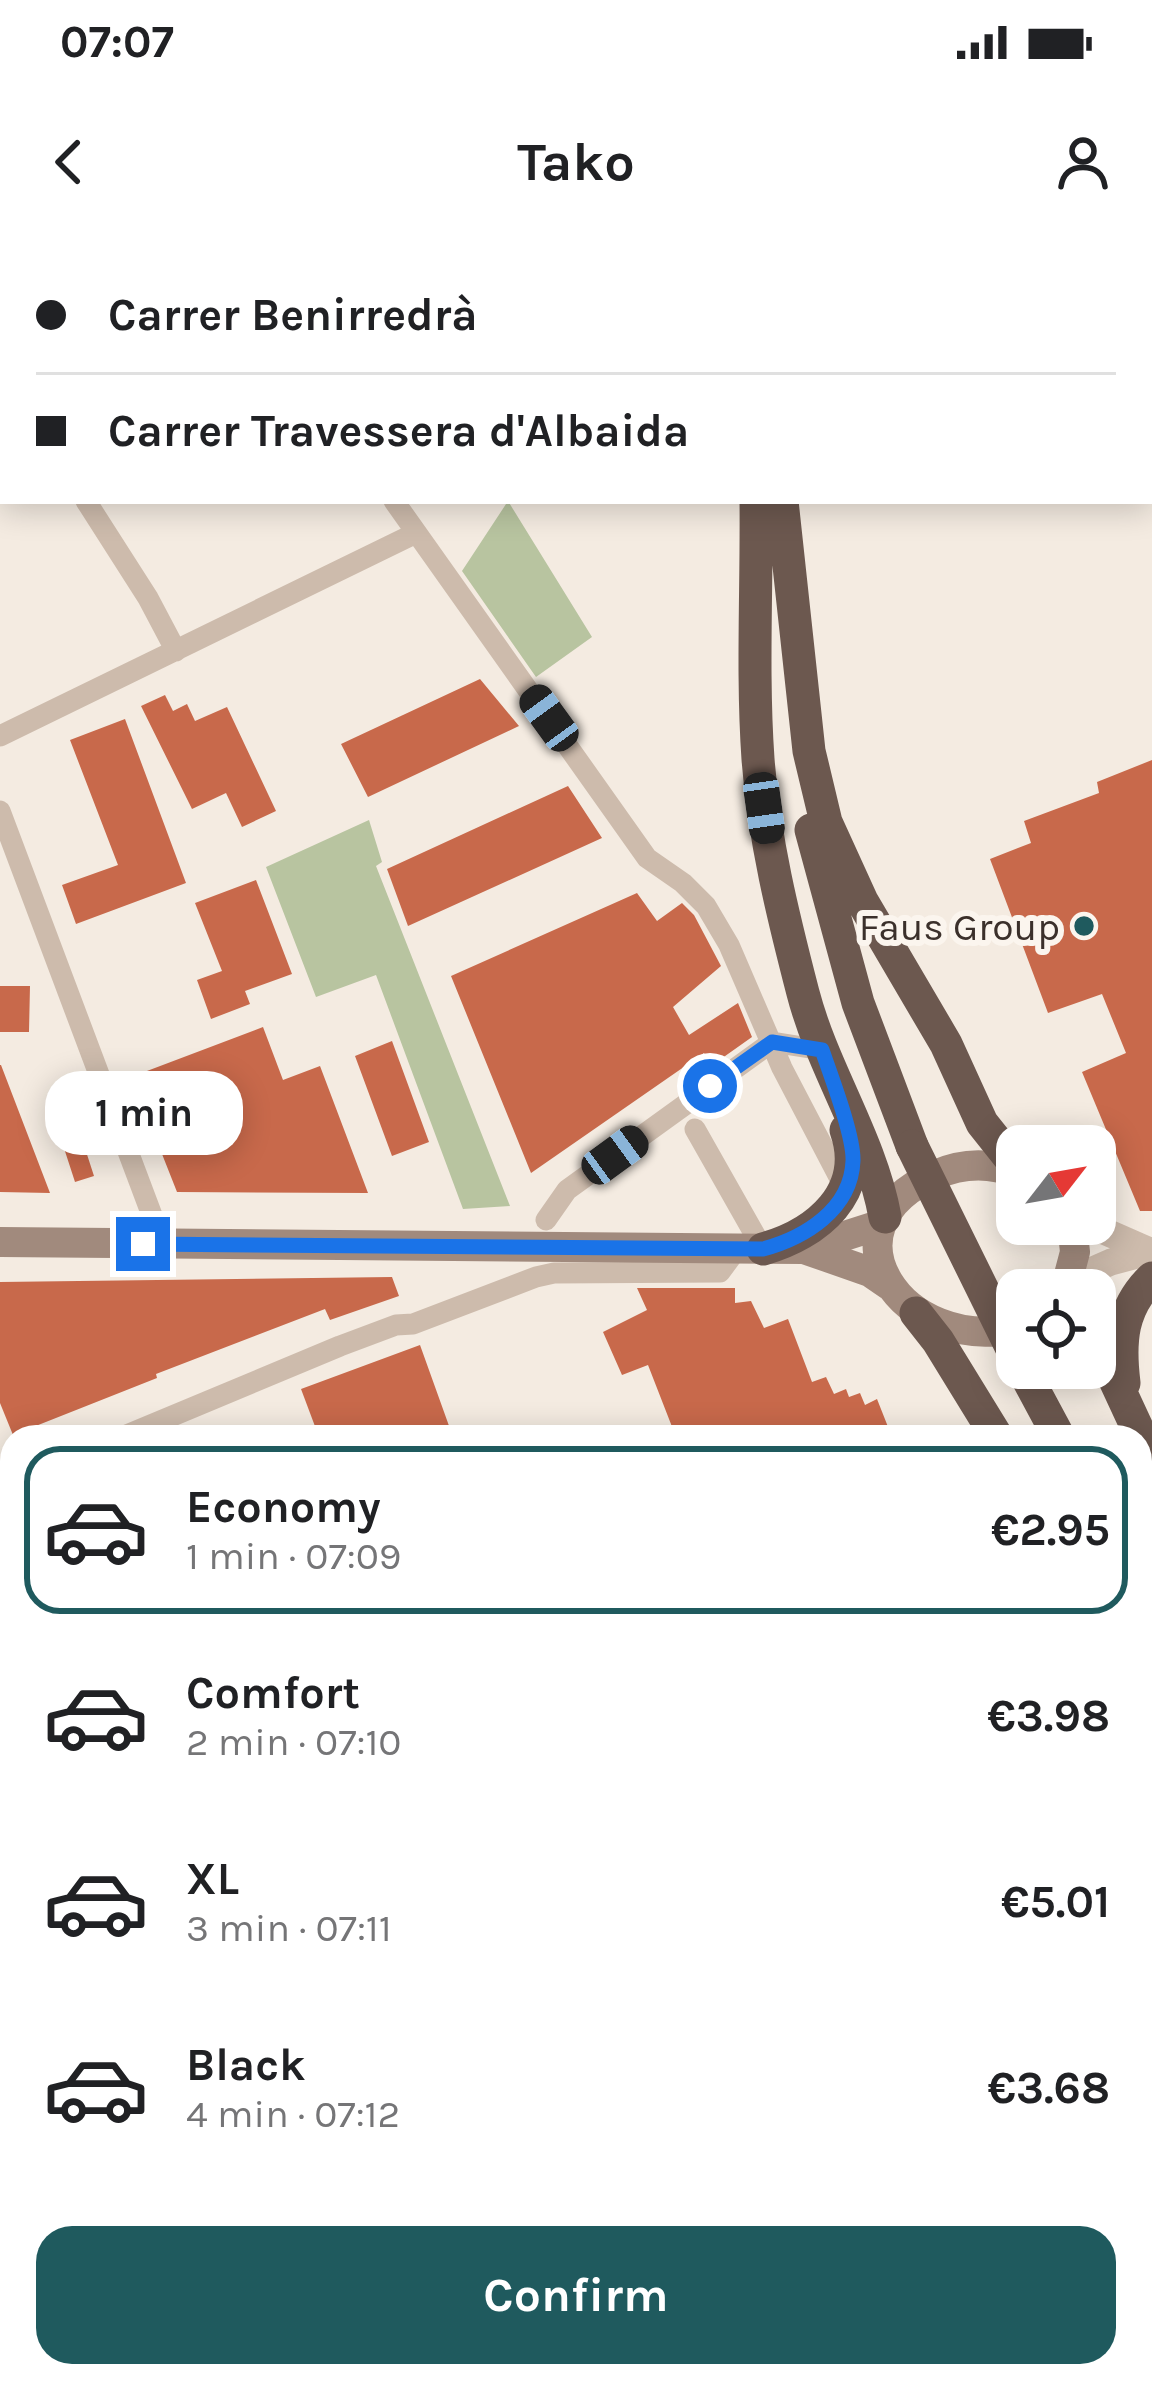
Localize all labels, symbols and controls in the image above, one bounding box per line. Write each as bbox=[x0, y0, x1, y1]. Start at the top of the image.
text: 07:07 bbox=[60, 16, 174, 68]
icon: back bbox=[36, 129, 102, 195]
icon: person bbox=[1050, 129, 1116, 195]
text: Tako bbox=[517, 130, 635, 194]
text: Carrer Benirredrà bbox=[108, 289, 478, 341]
text: Carrer Travessera d'Albaida bbox=[108, 405, 689, 457]
car bbox=[513, 678, 585, 758]
car bbox=[741, 770, 787, 846]
place label: Faus Group bbox=[859, 904, 1060, 950]
marker: Faus Group bbox=[1071, 913, 1097, 939]
route start bbox=[683, 1059, 737, 1113]
callout: 1 min bbox=[44, 1070, 242, 1154]
text: 1 min bbox=[95, 1090, 193, 1136]
car bbox=[575, 1119, 655, 1191]
north arrow bbox=[996, 1125, 1116, 1245]
map controls bbox=[996, 1125, 1116, 1389]
route end bbox=[116, 1217, 170, 1271]
button: locate bbox=[996, 1269, 1116, 1389]
icon: car bbox=[42, 1476, 150, 1584]
text: Economy bbox=[186, 1481, 381, 1533]
text: €2.95 bbox=[991, 1504, 1110, 1556]
text: 1 min · 07:09 bbox=[186, 1533, 402, 1579]
icon: car bbox=[42, 1662, 150, 1770]
text: Comfort bbox=[186, 1667, 360, 1719]
text: €3.98 bbox=[987, 1690, 1110, 1742]
text: 2 min · 07:10 bbox=[186, 1719, 401, 1765]
icon: car bbox=[42, 1848, 150, 1956]
text: XL bbox=[186, 1853, 239, 1905]
text: €5.01 bbox=[1001, 1876, 1110, 1928]
text: 3 min · 07:11 bbox=[186, 1905, 392, 1951]
icon: car bbox=[42, 2034, 150, 2142]
text: Black bbox=[186, 2039, 306, 2091]
text: €3.68 bbox=[987, 2062, 1110, 2114]
text: 4 min · 07:12 bbox=[186, 2091, 400, 2137]
button: Confirm bbox=[36, 2226, 1116, 2364]

